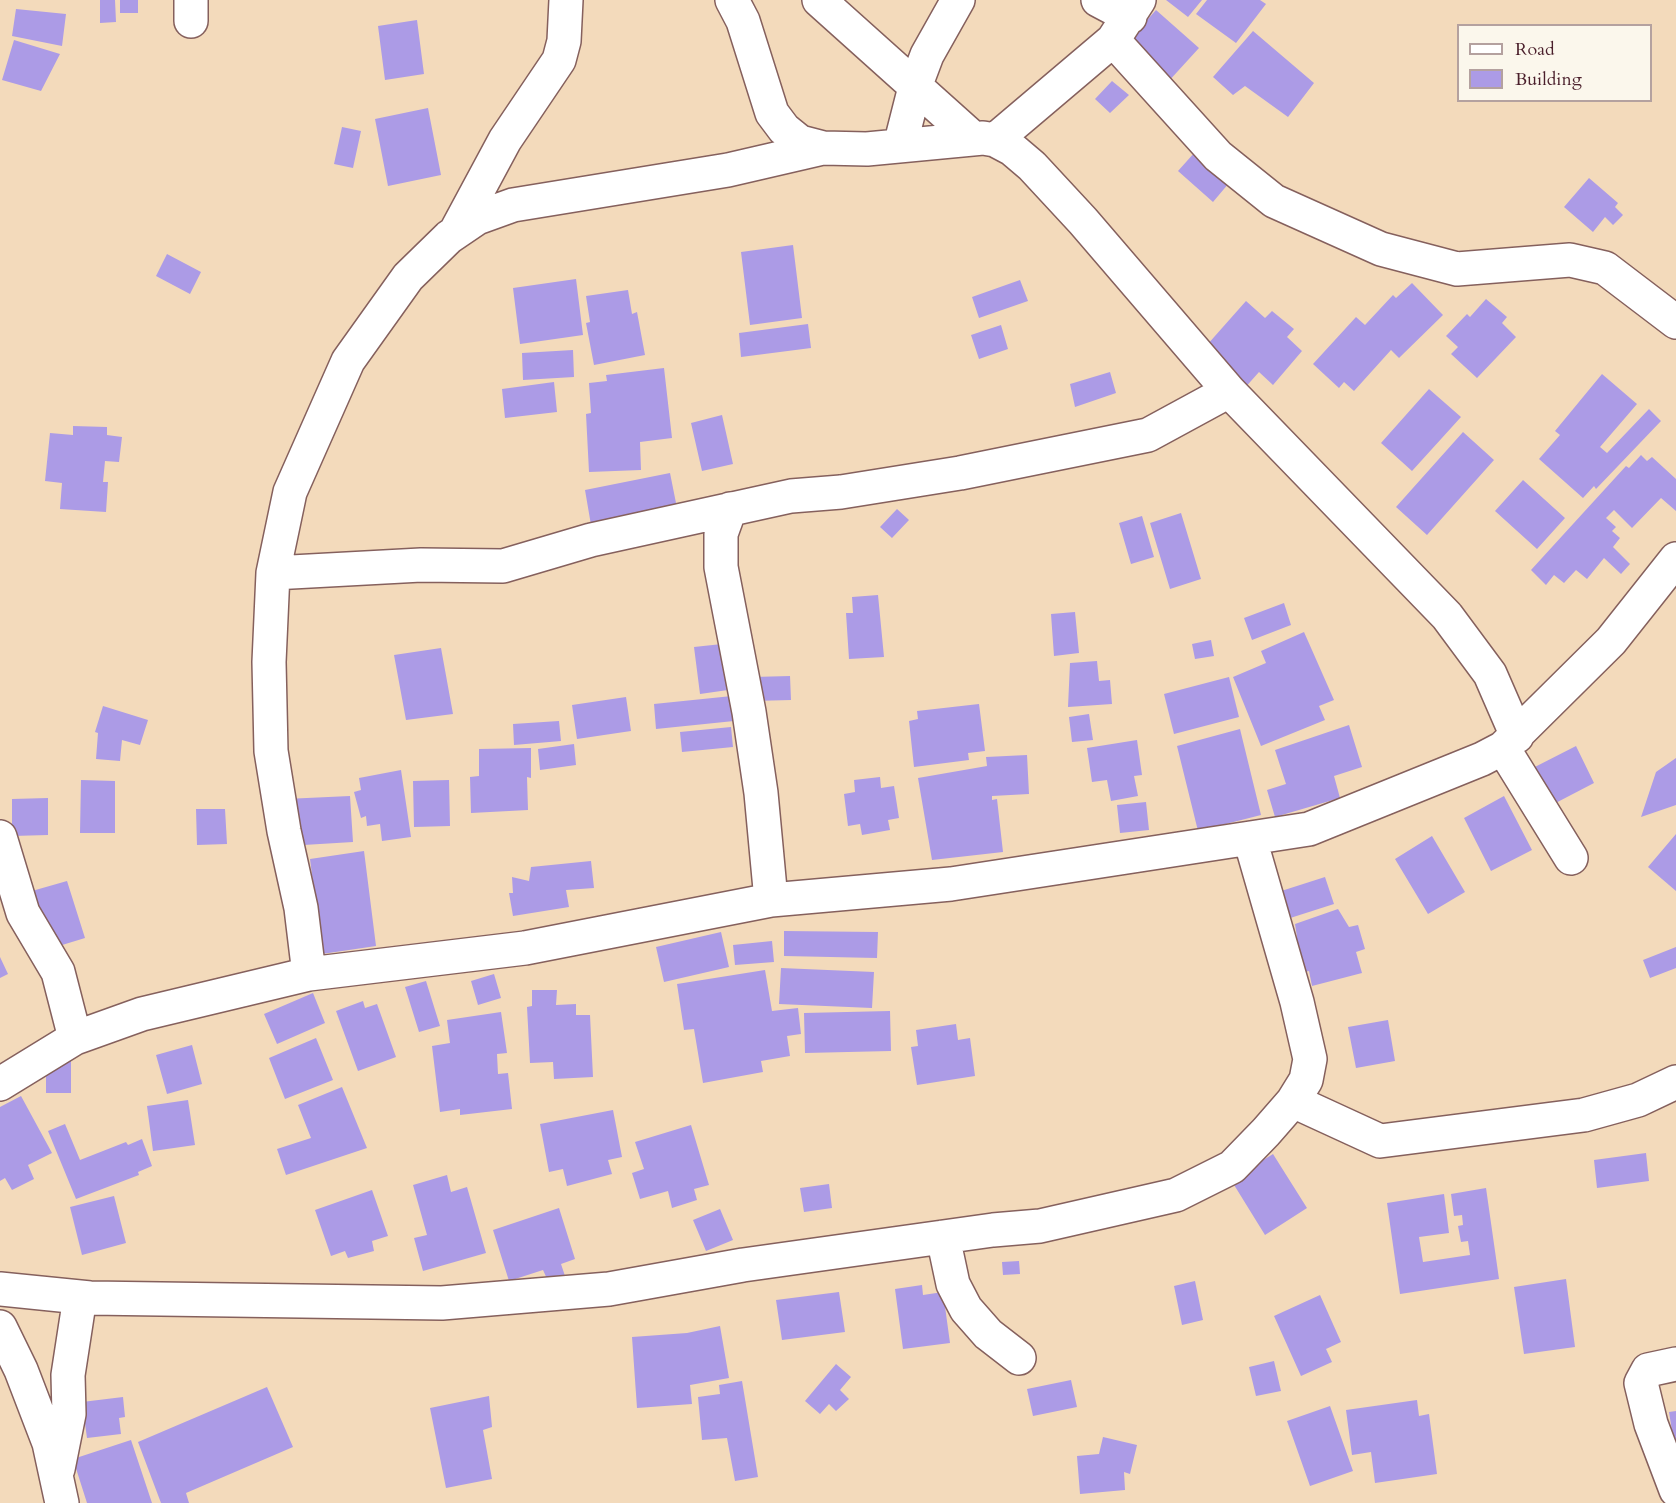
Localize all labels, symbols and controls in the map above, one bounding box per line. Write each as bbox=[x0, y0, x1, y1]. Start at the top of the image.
legend bbox=[1457, 24, 1652, 102]
text: Road bbox=[1515, 37, 1555, 62]
text: Building bbox=[1515, 67, 1582, 92]

